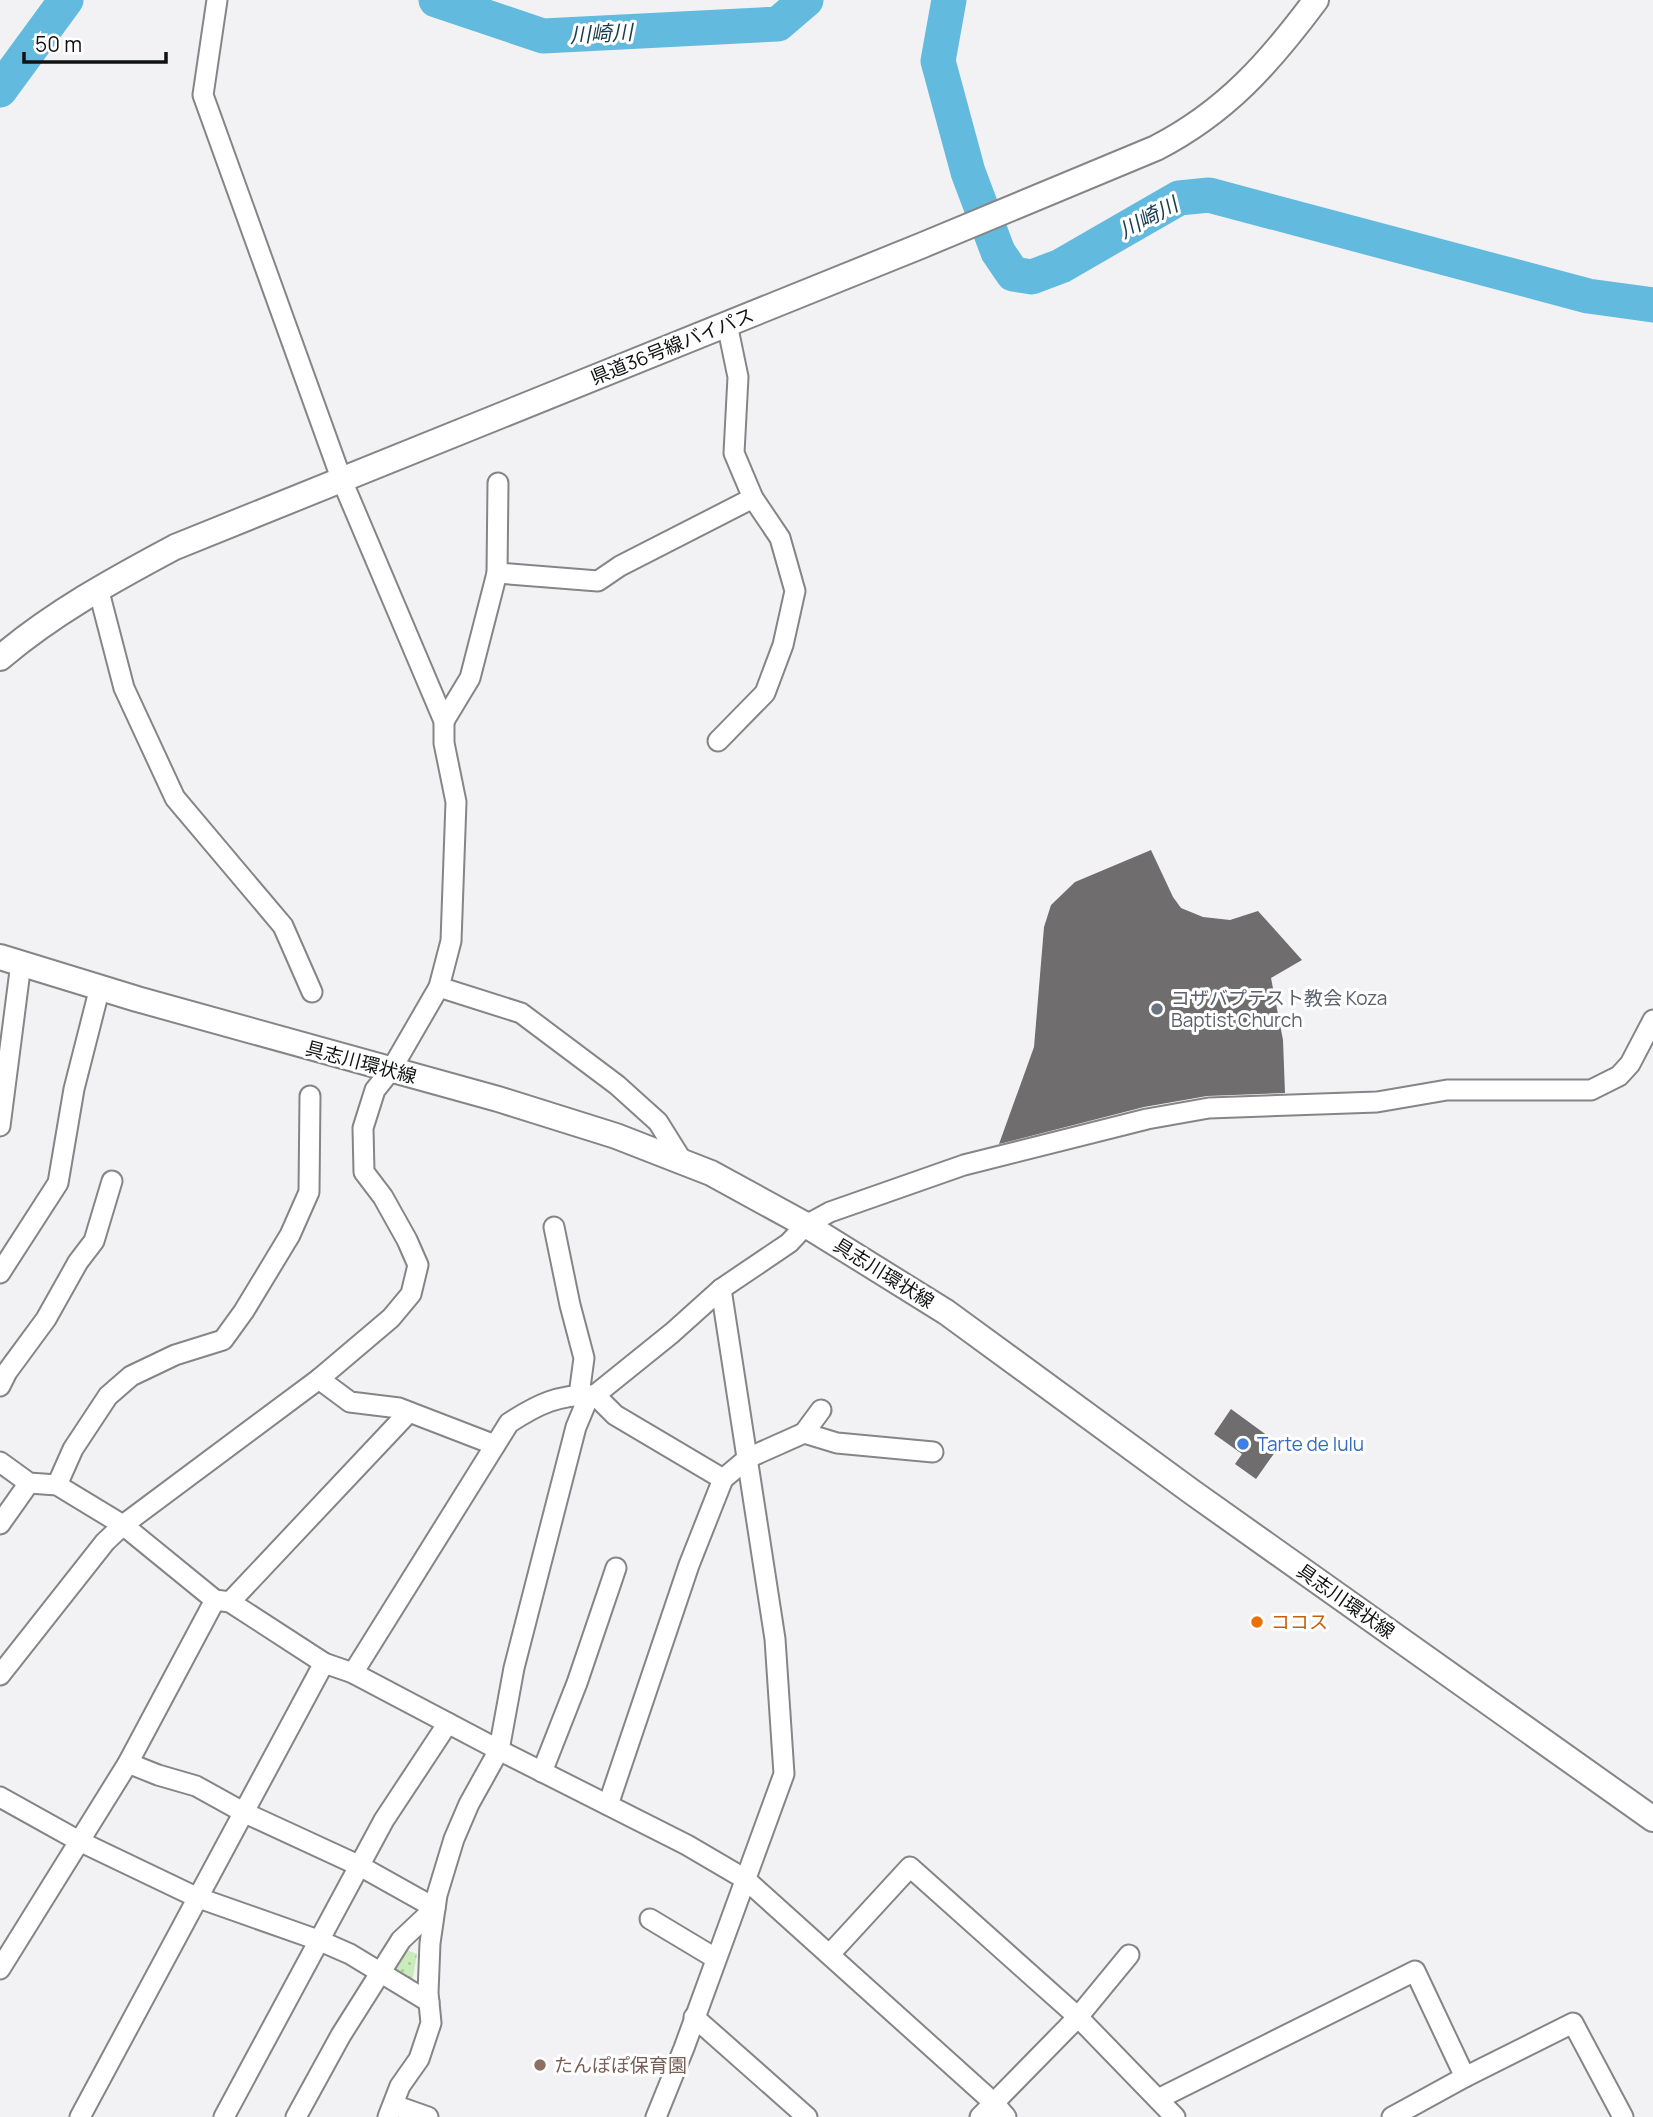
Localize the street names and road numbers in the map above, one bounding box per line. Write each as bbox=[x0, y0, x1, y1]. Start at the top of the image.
street label: 県道36号線バイパス bbox=[587, 301, 757, 391]
street label: 具志川環状線 bbox=[303, 1035, 419, 1089]
street label: 具志川環状線 bbox=[829, 1232, 939, 1314]
street label: 具志川環状線 bbox=[1292, 1558, 1400, 1644]

